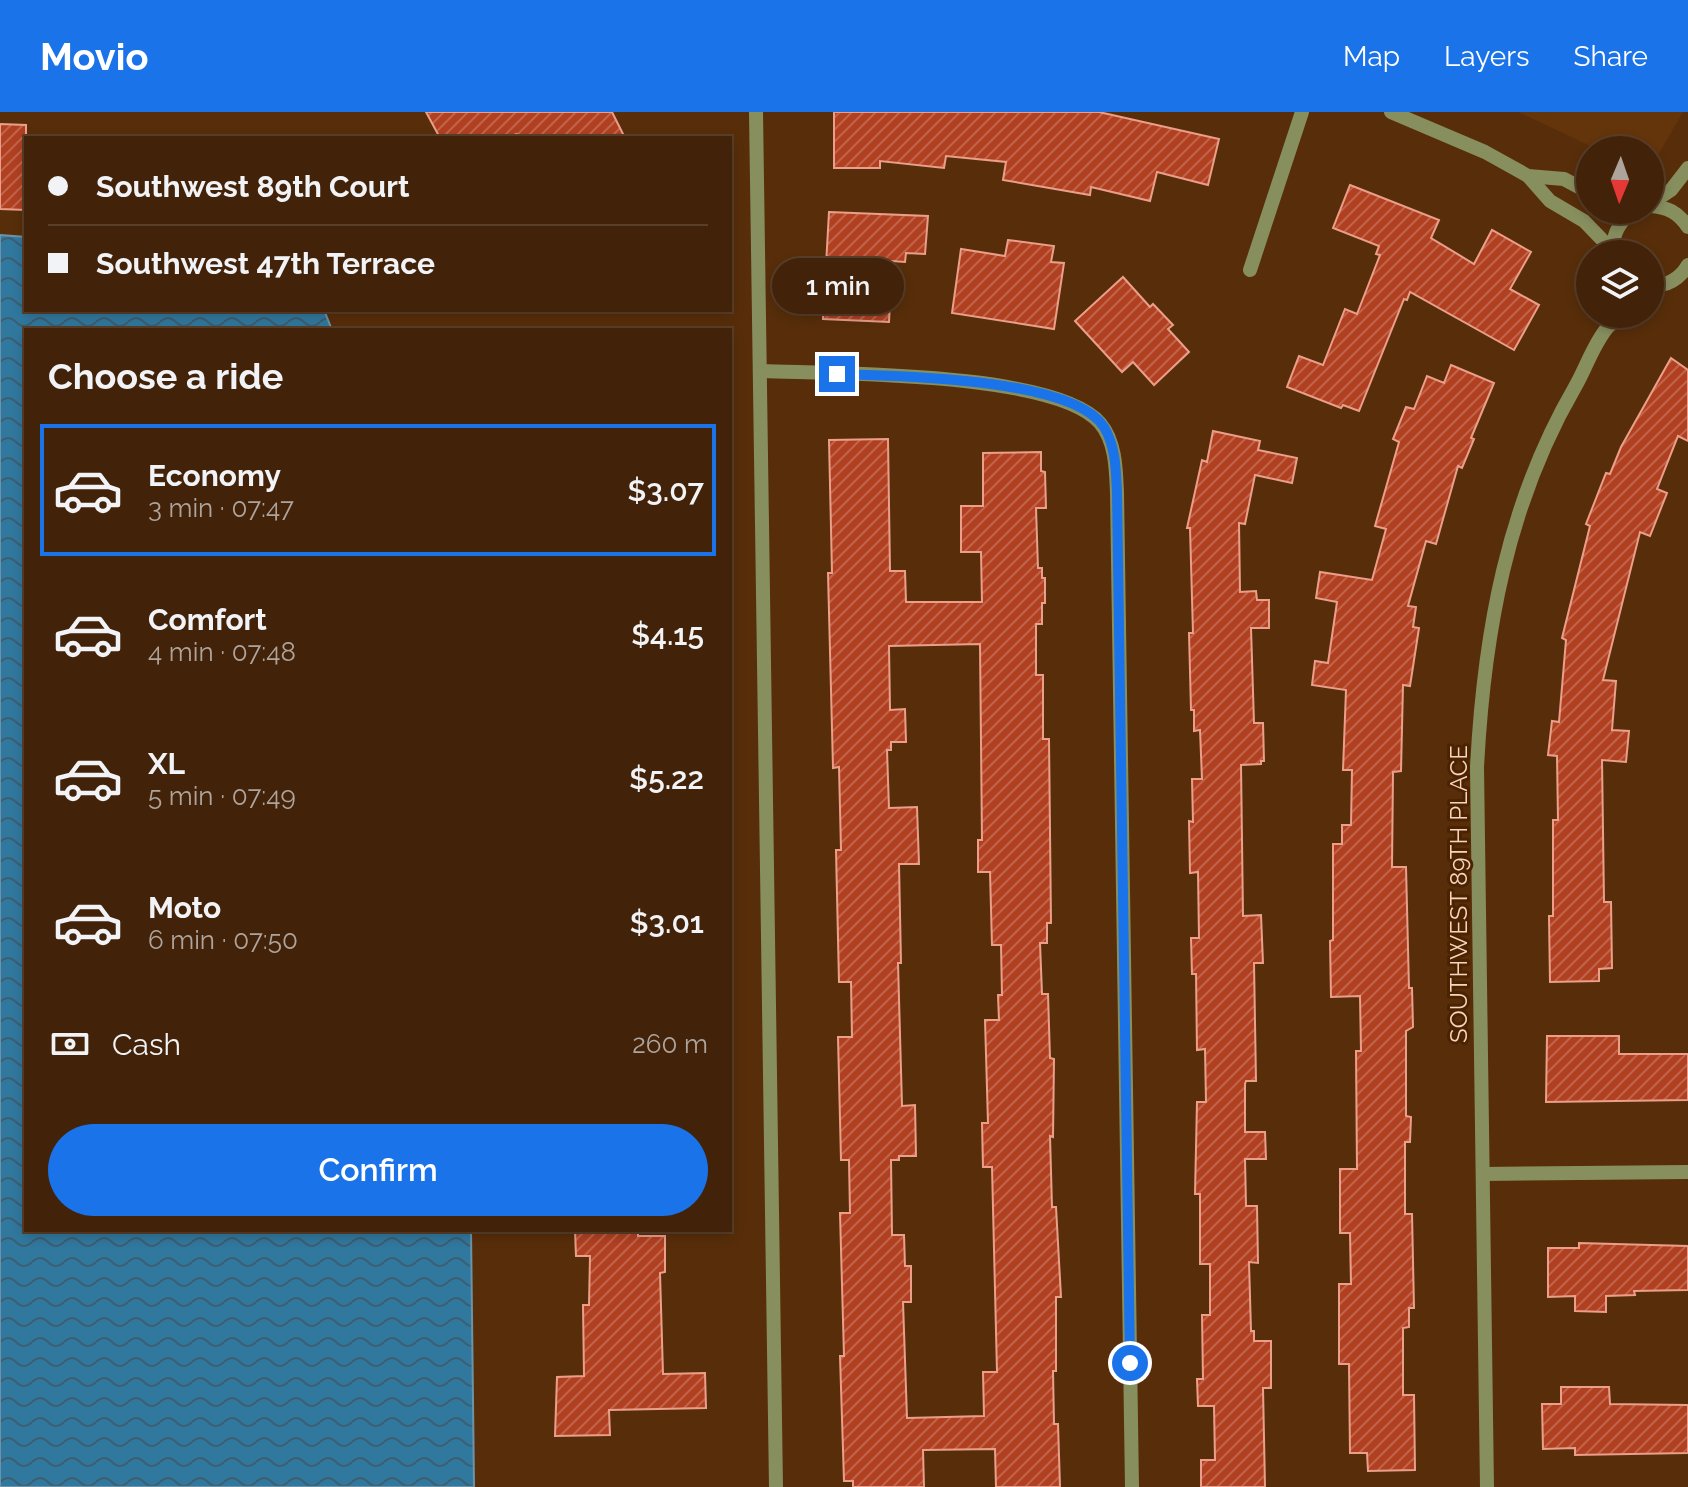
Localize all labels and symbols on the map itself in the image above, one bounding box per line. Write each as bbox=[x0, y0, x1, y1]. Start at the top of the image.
north arrow bbox=[1576, 136, 1664, 224]
callout: 1 min bbox=[771, 258, 903, 314]
route end bbox=[819, 356, 855, 392]
street label: SOUTHWEST 89TH PLACE bbox=[1444, 745, 1473, 1043]
route start bbox=[1112, 1345, 1148, 1381]

